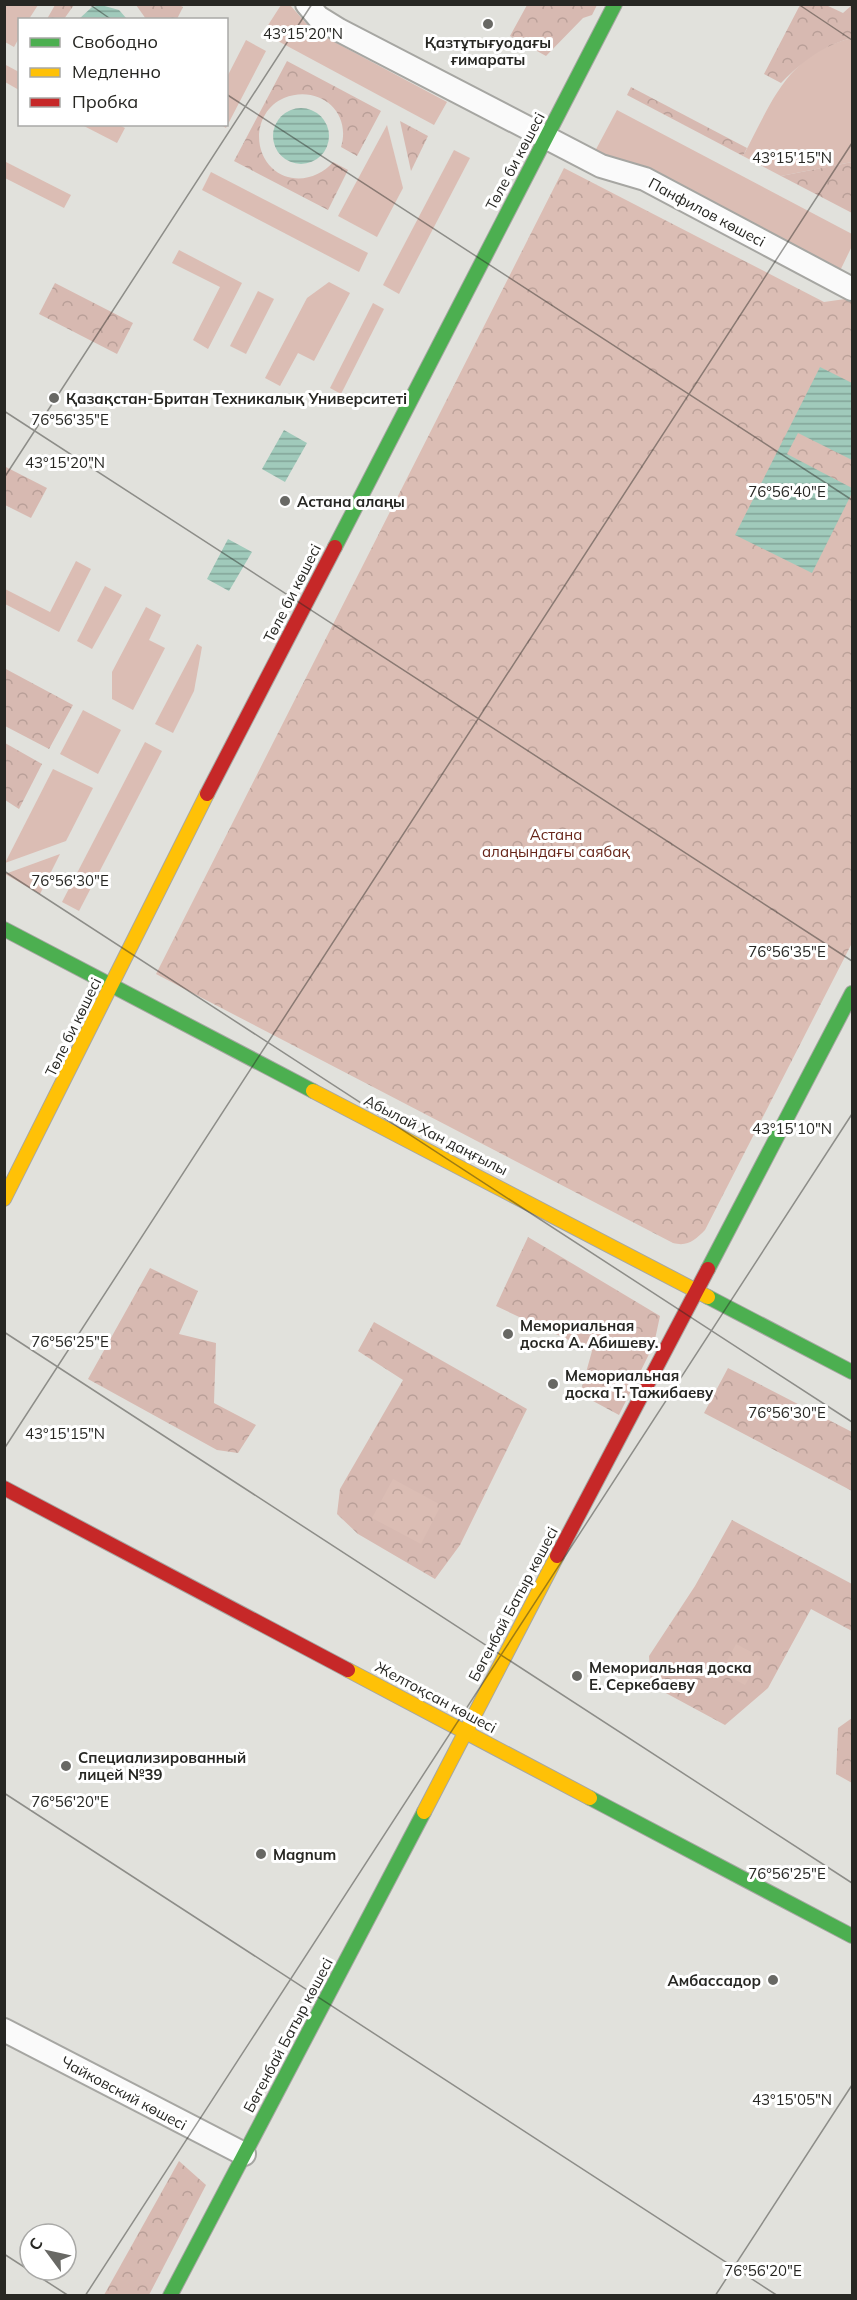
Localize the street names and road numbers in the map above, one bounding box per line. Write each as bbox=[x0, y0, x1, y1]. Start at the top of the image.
street label: Төле би көшесі bbox=[481, 109, 549, 213]
street label: Панфилов көшесі bbox=[645, 173, 769, 251]
street label: Төле би көшесі bbox=[259, 541, 325, 645]
street label: Төле би көшесі bbox=[41, 974, 105, 1080]
street label: Абылай Хан даңғылы bbox=[361, 1091, 511, 1179]
street label: Бөгенбай Батыр көшесі bbox=[464, 1523, 562, 1685]
street label: Желтоқсан көшесі bbox=[372, 1657, 500, 1737]
street label: Бөгенбай Батыр көшесі bbox=[239, 1954, 337, 2116]
street label: Чайковский көшесі bbox=[58, 2052, 190, 2134]

